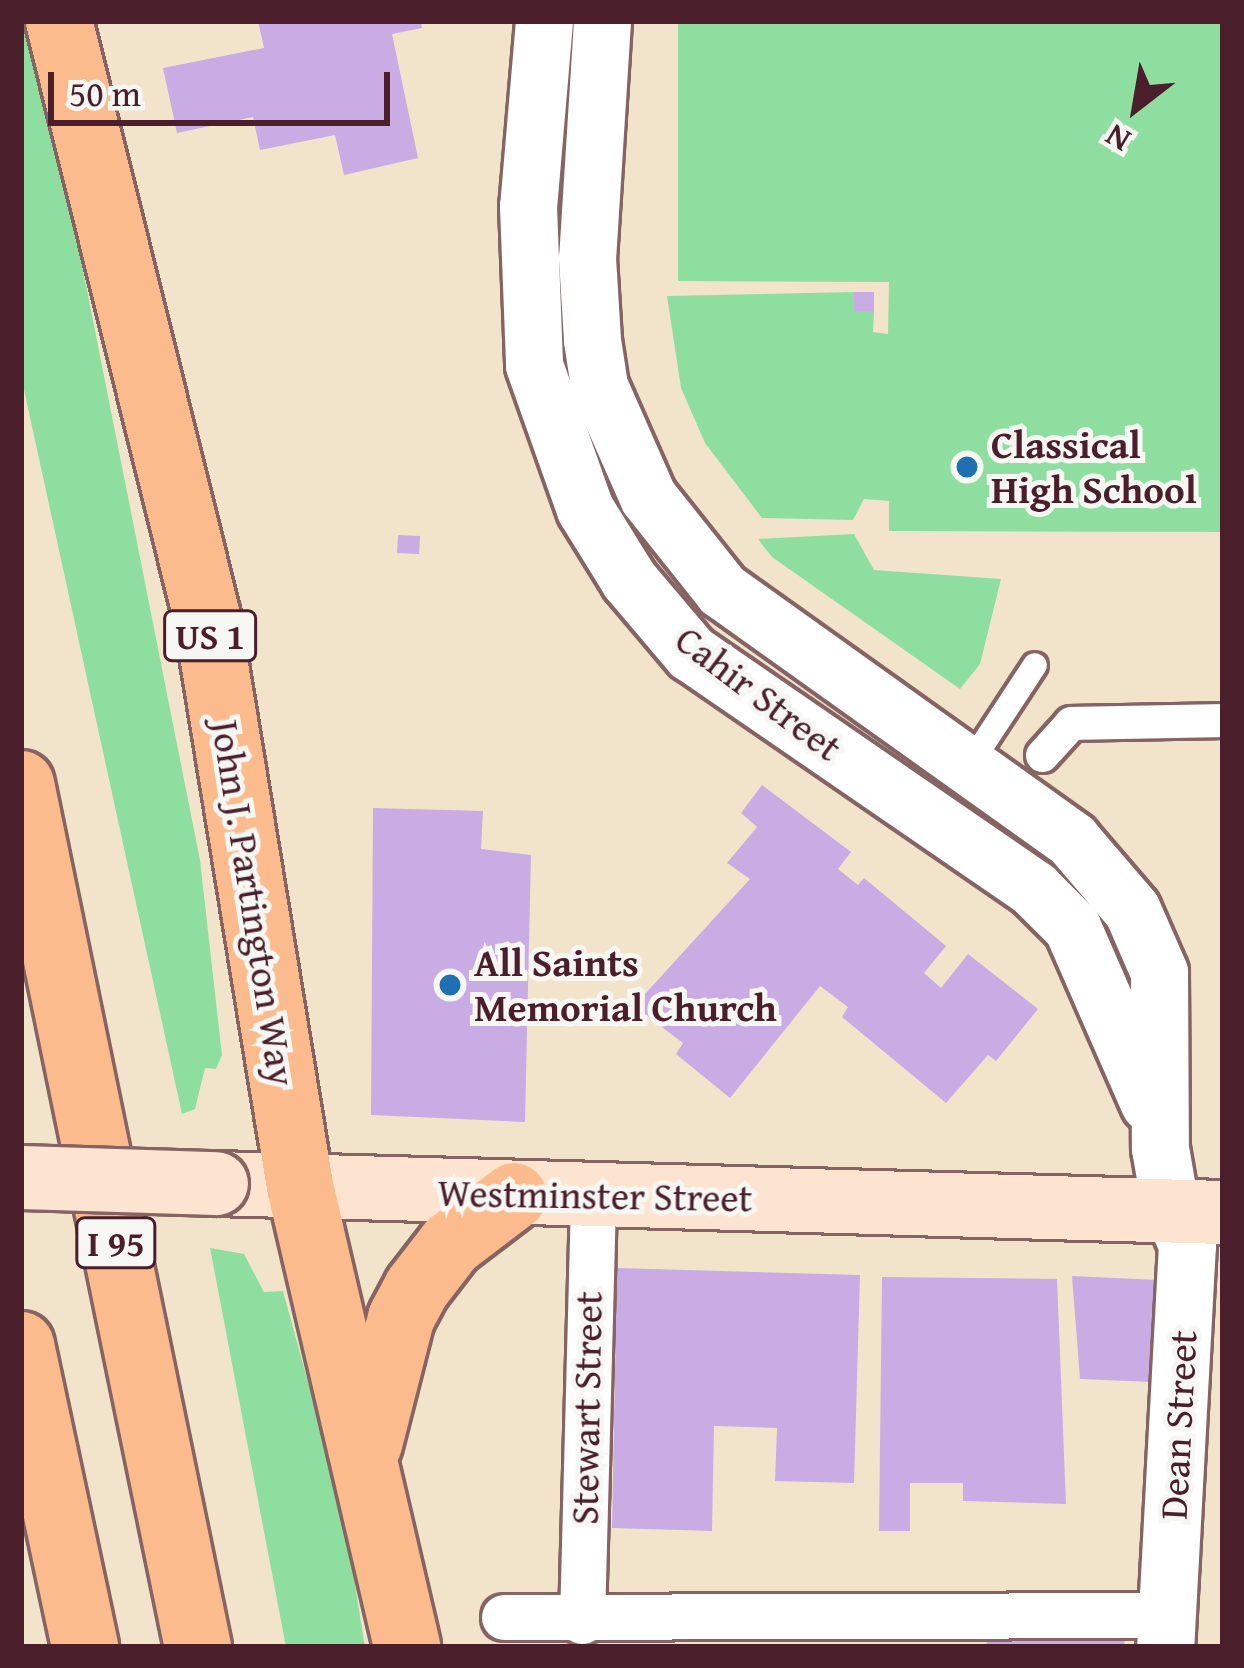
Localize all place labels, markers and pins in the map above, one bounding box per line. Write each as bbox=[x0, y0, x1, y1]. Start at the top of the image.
place label: Classical High School bbox=[991, 422, 1197, 513]
marker: Classical High School bbox=[954, 454, 980, 480]
place label: All Saints Memorial Church bbox=[474, 940, 777, 1031]
marker: All Saints Memorial Church bbox=[437, 972, 463, 998]

